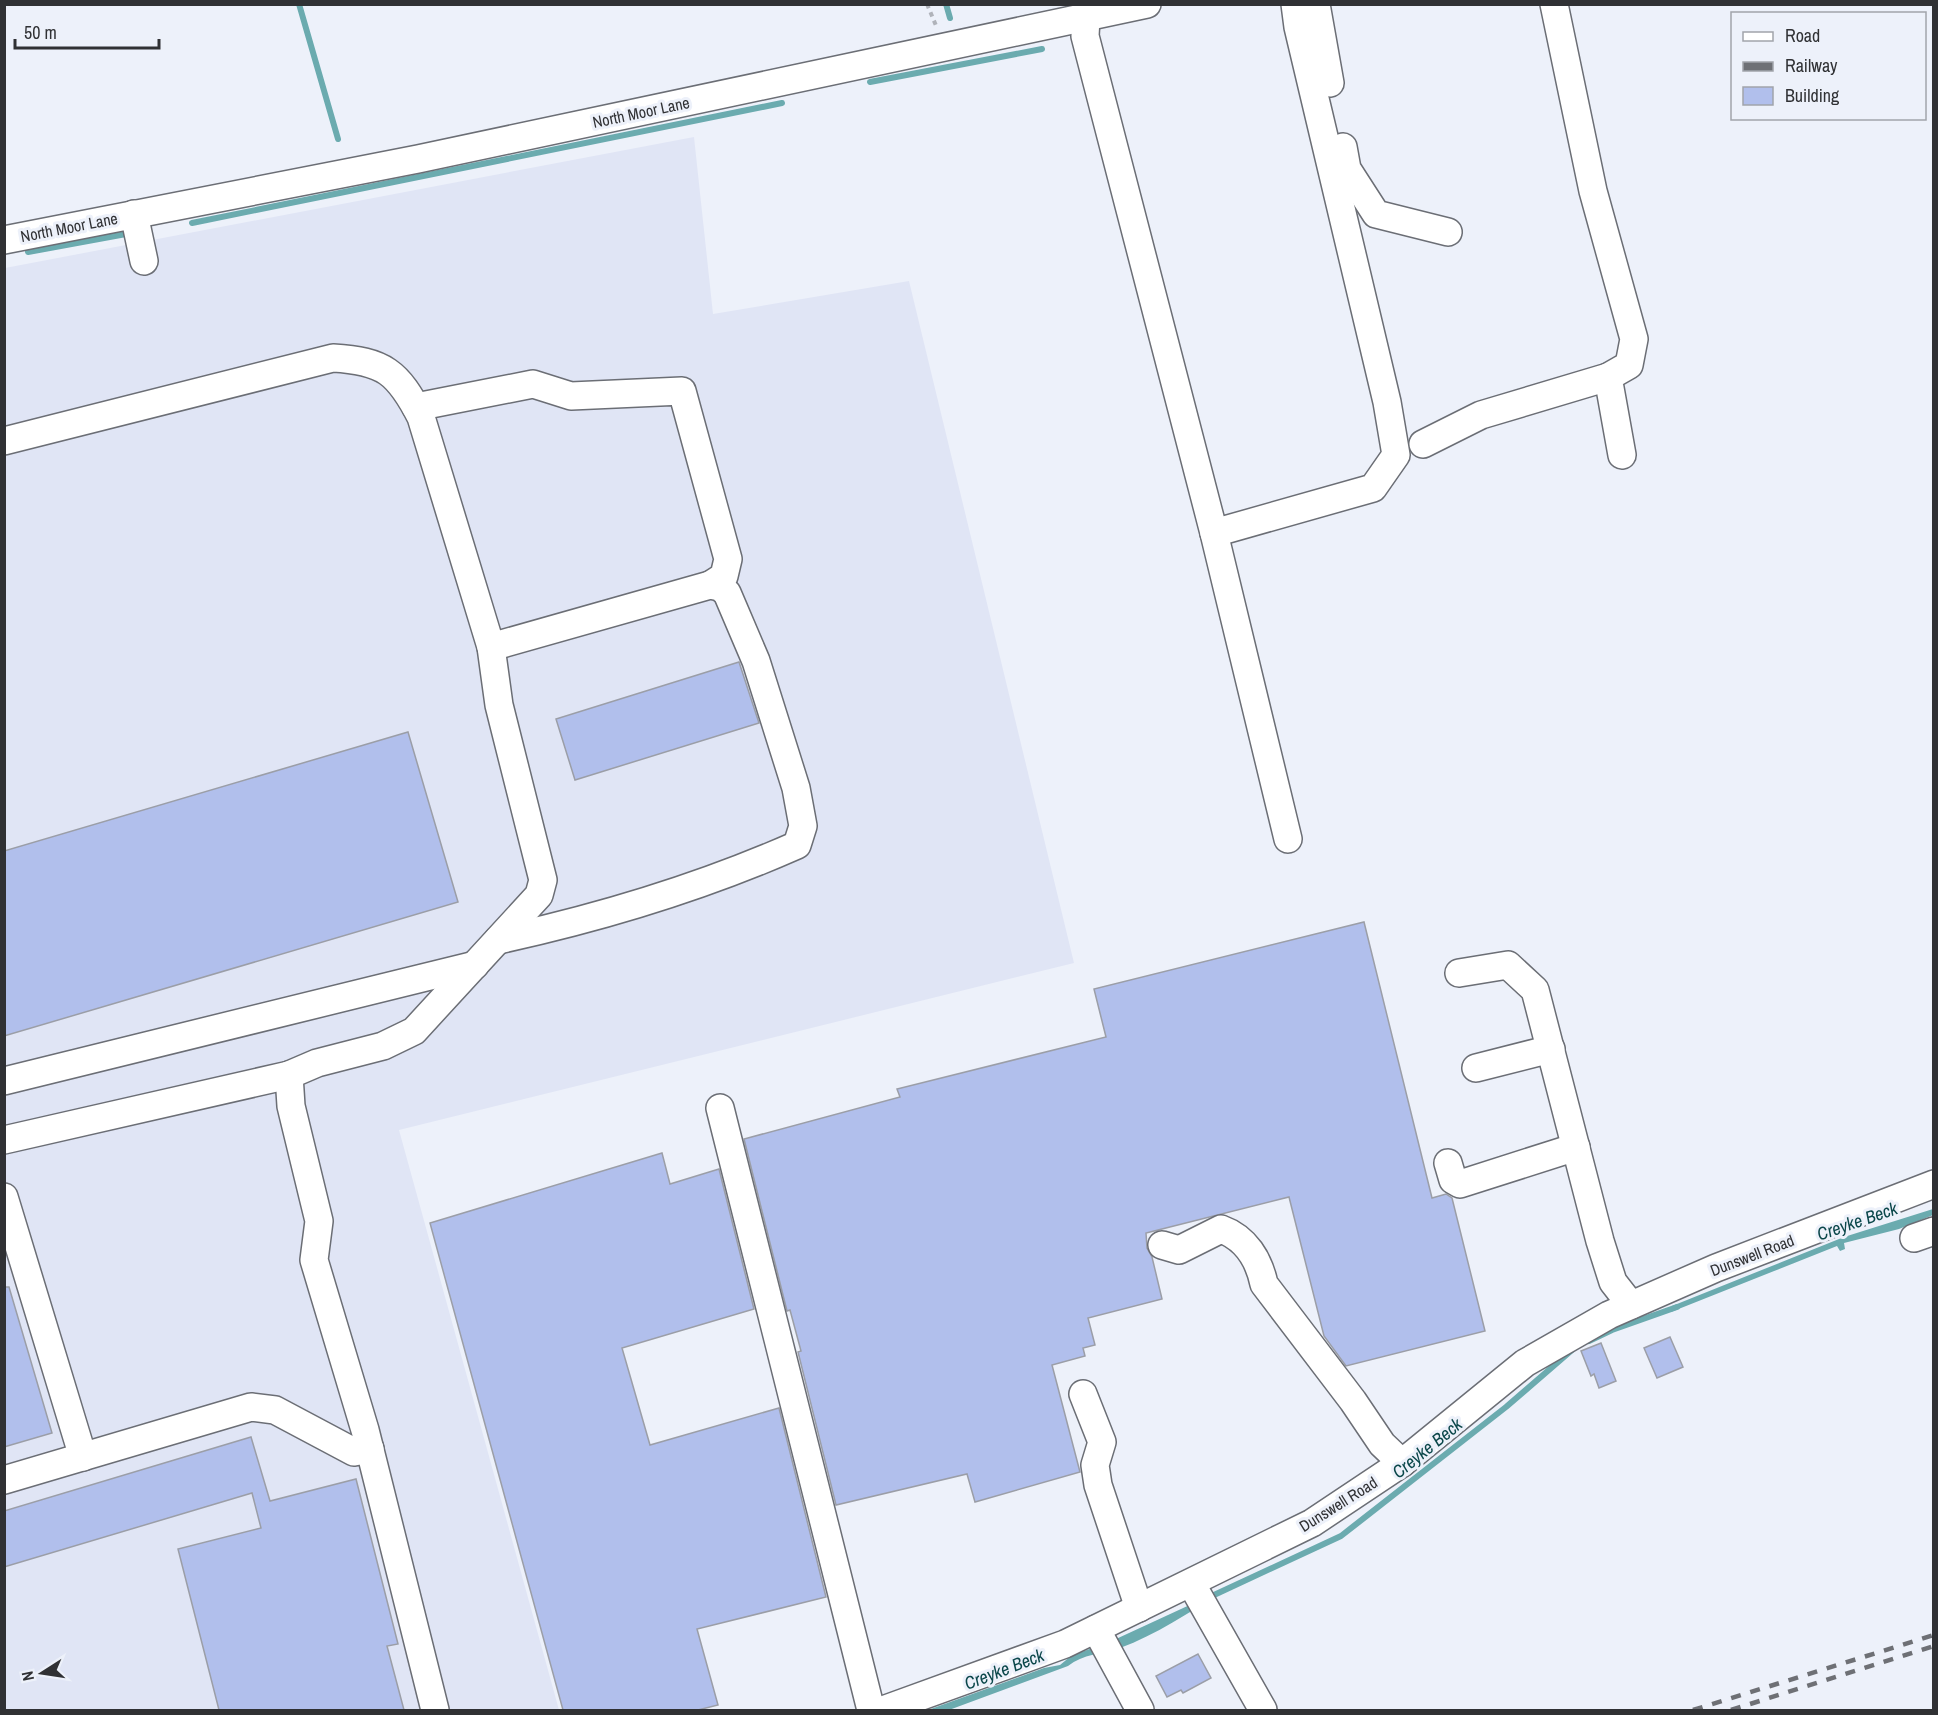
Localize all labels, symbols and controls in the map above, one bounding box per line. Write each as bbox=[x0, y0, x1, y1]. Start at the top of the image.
scale bar bbox=[15, 12, 159, 50]
legend bbox=[1731, 12, 1926, 120]
text: 50 m bbox=[24, 20, 57, 45]
text: Road bbox=[1785, 23, 1820, 48]
text: Railway bbox=[1785, 53, 1838, 78]
text: Building bbox=[1785, 83, 1840, 108]
street label: North Moor Lane bbox=[591, 91, 691, 133]
street label: North Moor Lane bbox=[19, 207, 119, 247]
water label: Creyke Beck bbox=[1813, 1195, 1901, 1246]
street label: Dunswell Road bbox=[1707, 1229, 1797, 1281]
water label: Creyke Beck bbox=[1387, 1412, 1468, 1484]
street label: Dunswell Road bbox=[1295, 1471, 1381, 1537]
water label: Creyke Beck bbox=[960, 1642, 1048, 1696]
north arrow bbox=[12, 1643, 72, 1703]
text: N bbox=[16, 1669, 39, 1683]

